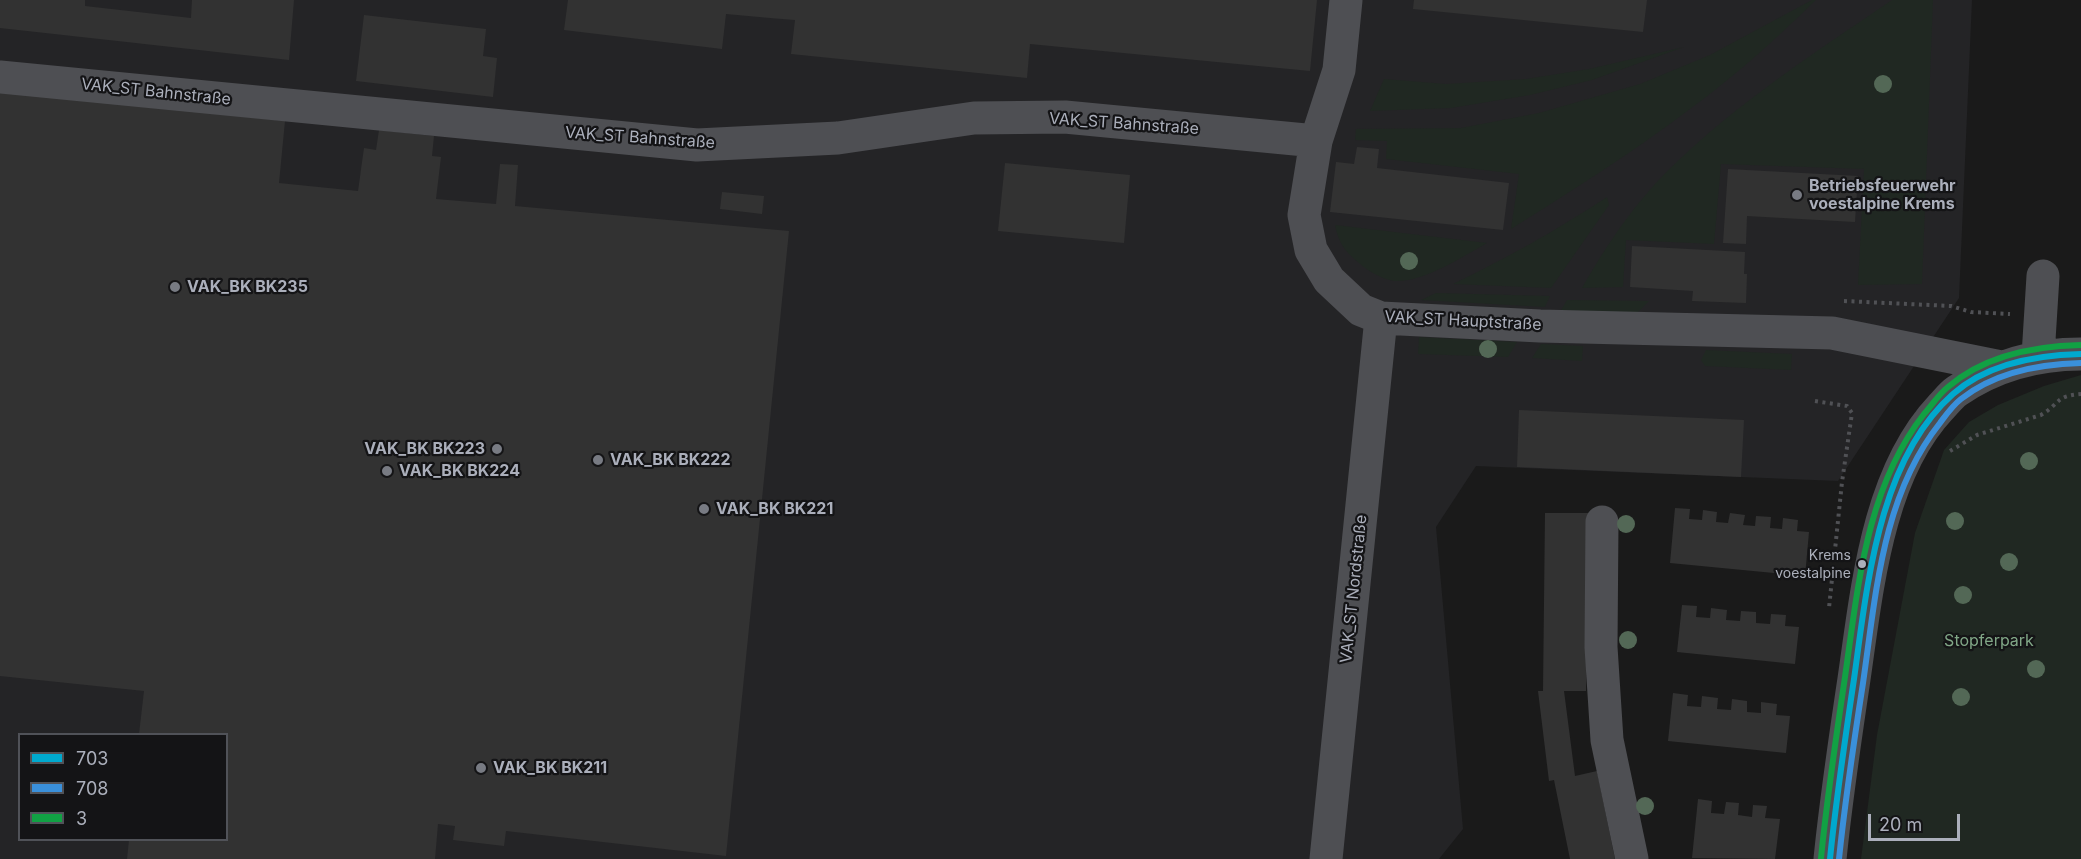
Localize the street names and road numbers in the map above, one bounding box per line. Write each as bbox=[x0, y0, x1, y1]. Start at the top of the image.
street label: VAK_ST Bahnstraße bbox=[80, 75, 232, 109]
street label: VAK_ST Bahnstraße bbox=[1048, 109, 1200, 139]
street label: VAK_ST Bahnstraße bbox=[564, 123, 716, 153]
street label: VAK_ST Hauptstraße bbox=[1384, 307, 1542, 335]
street label: VAK_ST Nordstraße bbox=[1337, 514, 1371, 664]

